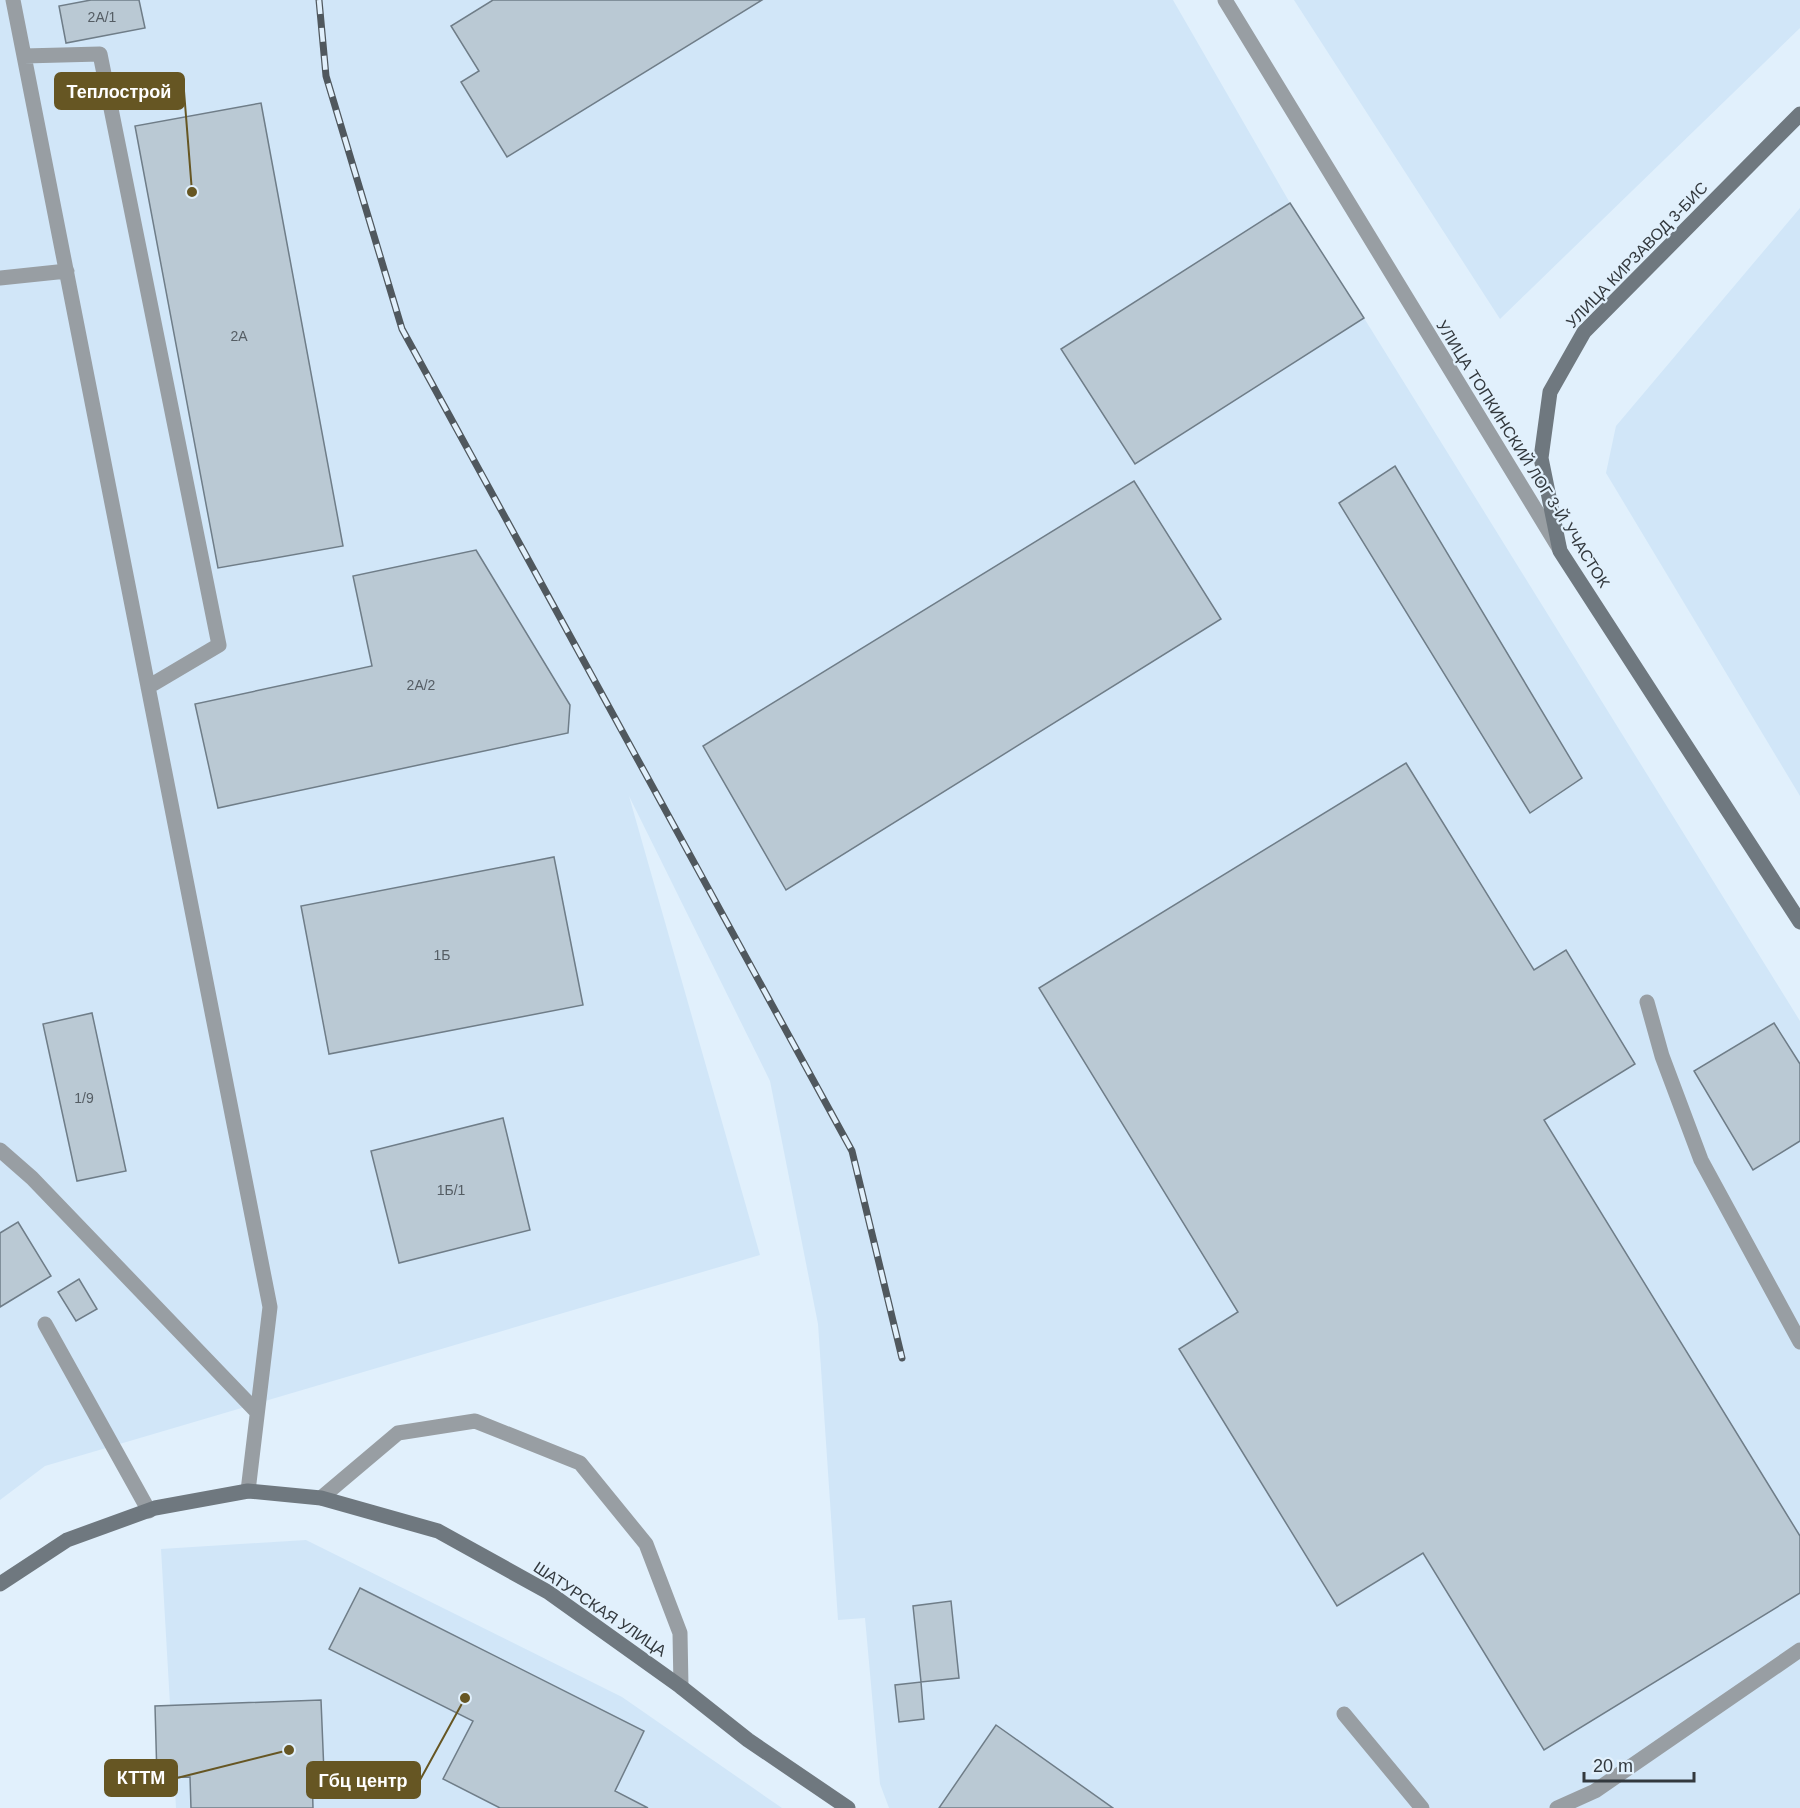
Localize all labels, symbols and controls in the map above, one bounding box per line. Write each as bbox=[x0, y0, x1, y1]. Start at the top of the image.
house number: 2А/1 bbox=[88, 9, 117, 25]
callout: Теплострой bbox=[55, 73, 184, 109]
text: Теплострой bbox=[67, 82, 171, 102]
street label: УЛИЦА КИРЗАВОД 3-БИС bbox=[1563, 179, 1711, 331]
street label: УЛИЦА ТОПКИНСКИЙ ЛОГ 3-Й УЧАСТОК bbox=[1433, 317, 1614, 591]
house number: 2А bbox=[230, 328, 248, 344]
house number: 2А/2 bbox=[407, 677, 436, 693]
house number: 1Б bbox=[434, 947, 450, 963]
house number: 1/9 bbox=[74, 1090, 94, 1106]
house number: 1Б/1 bbox=[437, 1182, 466, 1198]
street label: ШАТУРСКАЯ УЛИЦА bbox=[530, 1558, 670, 1660]
scale bar bbox=[1584, 1745, 1694, 1783]
text: 20 m bbox=[1593, 1756, 1633, 1776]
callout: КТТМ bbox=[105, 1760, 177, 1796]
callout: Гбц центр bbox=[307, 1762, 420, 1798]
text: КТТМ bbox=[117, 1768, 165, 1788]
text: Гбц центр bbox=[318, 1771, 408, 1791]

